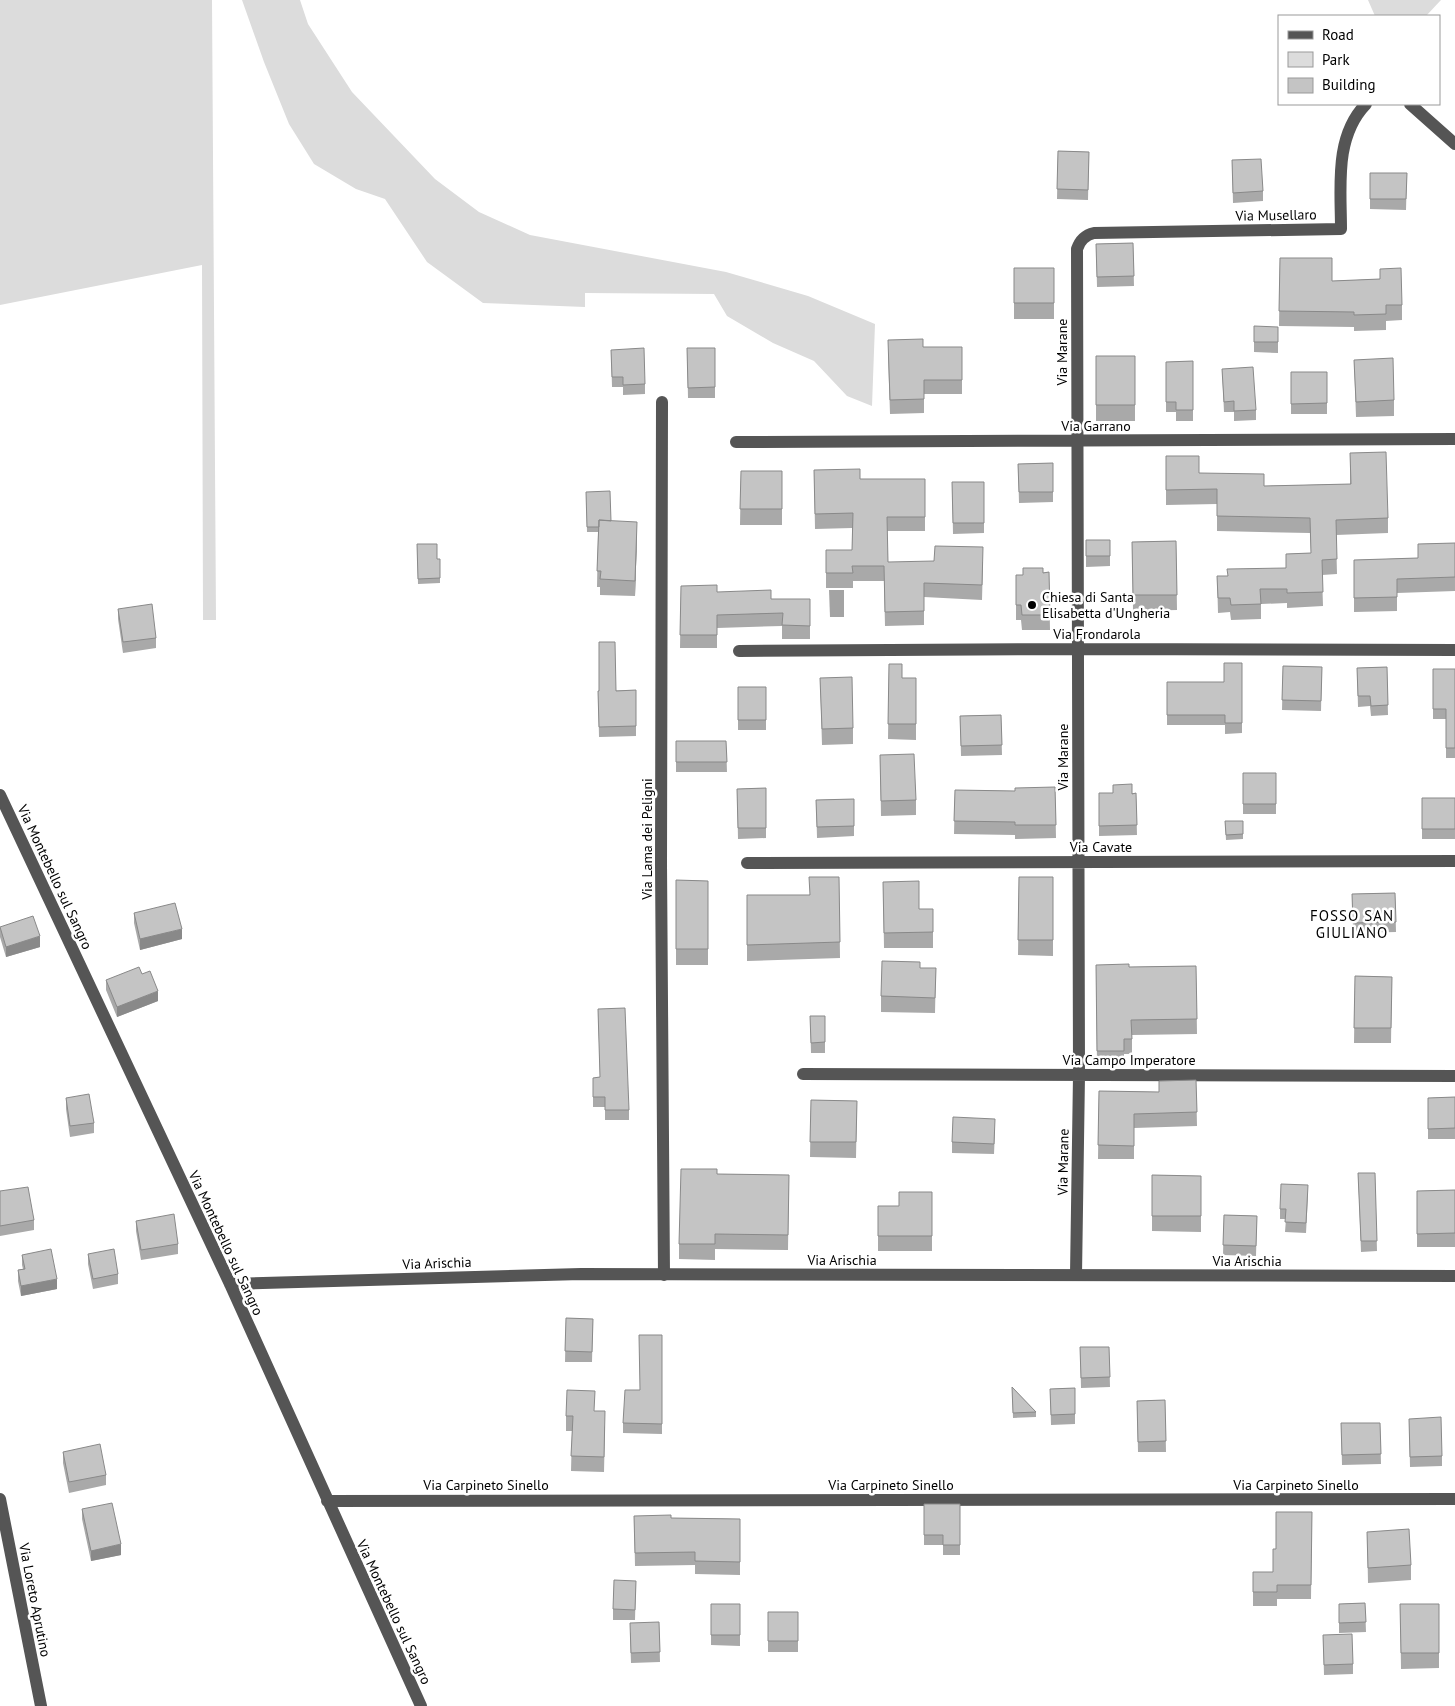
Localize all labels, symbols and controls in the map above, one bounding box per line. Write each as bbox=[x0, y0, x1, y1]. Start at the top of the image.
legend bbox=[1278, 15, 1440, 105]
text: Road bbox=[1322, 25, 1354, 44]
text: Park bbox=[1322, 50, 1350, 69]
text: Building bbox=[1322, 75, 1376, 94]
street label: Via Musellaro bbox=[1234, 205, 1317, 225]
street label: Via Marane bbox=[1053, 319, 1071, 386]
street label: Via Garrano bbox=[1060, 417, 1131, 435]
place label: Chiesa di Santa Elisabetta d'Ungheria bbox=[1042, 588, 1170, 622]
marker: Chiesa di Santa Elisabetta d'Ungheria bbox=[1026, 599, 1038, 611]
street label: Via Frondarola bbox=[1052, 625, 1141, 643]
street label: Via Marane bbox=[1054, 724, 1072, 791]
street label: Via Lama dei Peligni bbox=[638, 778, 656, 901]
street label: Via Montebello sul Sangro bbox=[13, 801, 96, 952]
street label: Via Cavate bbox=[1069, 838, 1132, 856]
district label: FOSSO SAN GIULIANO bbox=[1310, 906, 1394, 942]
street label: Via Campo Imperatore bbox=[1061, 1051, 1196, 1069]
street label: Via Marane bbox=[1053, 1128, 1073, 1197]
street label: Via Montebello sul Sangro bbox=[184, 1167, 267, 1318]
street label: Via Arischia bbox=[806, 1251, 877, 1269]
street label: Via Arischia bbox=[1211, 1252, 1282, 1270]
street label: Via Arischia bbox=[401, 1253, 472, 1273]
street label: Via Carpineto Sinello bbox=[422, 1476, 549, 1494]
street label: Via Carpineto Sinello bbox=[827, 1476, 954, 1494]
street label: Via Carpineto Sinello bbox=[1232, 1476, 1359, 1494]
street label: Via Montebello sul Sangro bbox=[352, 1536, 435, 1687]
street label: Via Loreto Aprutino bbox=[15, 1541, 55, 1658]

